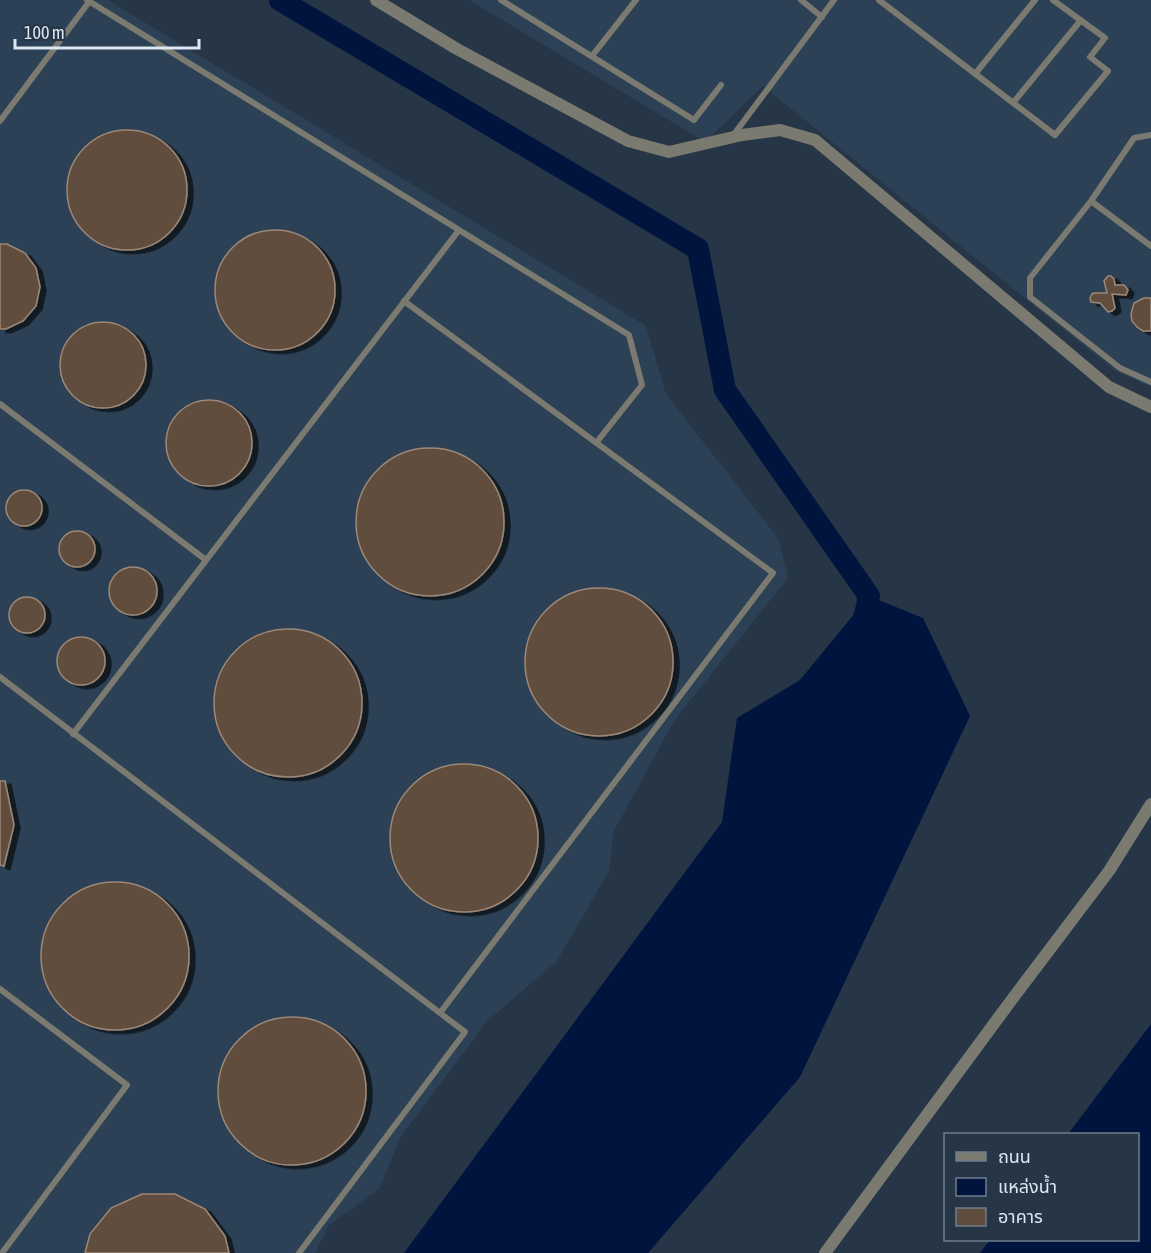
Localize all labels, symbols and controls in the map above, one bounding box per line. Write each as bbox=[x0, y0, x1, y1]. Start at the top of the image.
scale bar bbox=[15, 12, 200, 50]
text: 100 m bbox=[24, 22, 65, 43]
legend bbox=[944, 1133, 1139, 1241]
text: ถนน bbox=[998, 1146, 1031, 1167]
text: แหล่งน้ำ bbox=[998, 1174, 1057, 1197]
text: อาคาร bbox=[998, 1206, 1043, 1227]

